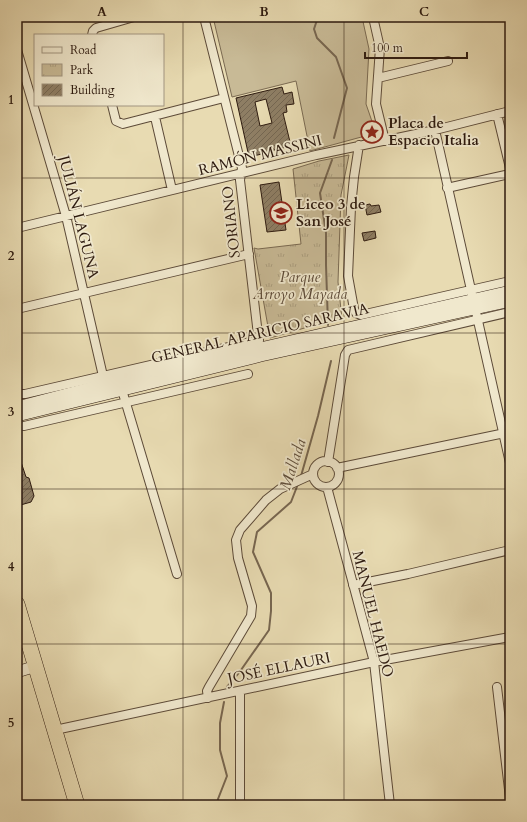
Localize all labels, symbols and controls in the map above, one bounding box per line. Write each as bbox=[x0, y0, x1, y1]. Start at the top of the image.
text: A bbox=[97, 3, 107, 21]
text: B bbox=[259, 3, 269, 21]
text: C bbox=[419, 3, 429, 21]
legend bbox=[34, 34, 164, 106]
scale bar bbox=[365, 34, 467, 60]
text: 100 m bbox=[371, 40, 404, 56]
text: Road bbox=[70, 42, 97, 58]
text: Park bbox=[70, 62, 94, 78]
text: Building bbox=[70, 82, 115, 98]
text: 1 bbox=[8, 91, 14, 109]
place label: Placa de Espacio Italia bbox=[388, 113, 480, 150]
place icon: Placa de Espacio Italia bbox=[359, 119, 385, 145]
street label: RAMÓN MASSINI bbox=[196, 130, 324, 180]
street label: JULIÁN LAGUNA bbox=[54, 151, 104, 281]
street label: SORIANO bbox=[217, 185, 245, 259]
place label: Liceo 3 de San José bbox=[296, 194, 365, 231]
school or university icon: Liceo 3 de San José bbox=[268, 200, 294, 226]
text: 2 bbox=[8, 247, 15, 265]
park label: Parque Arroyo Mayada bbox=[252, 267, 348, 304]
street label: GENERAL APARICIO SARAVIA bbox=[149, 298, 371, 368]
text: 3 bbox=[8, 403, 15, 421]
water label: Mallada bbox=[274, 436, 312, 493]
street label: MANUEL HAEDO bbox=[348, 549, 398, 679]
text: 4 bbox=[8, 558, 15, 576]
street label: JOSÉ ELLAURI bbox=[224, 647, 332, 689]
text: 5 bbox=[8, 714, 14, 732]

